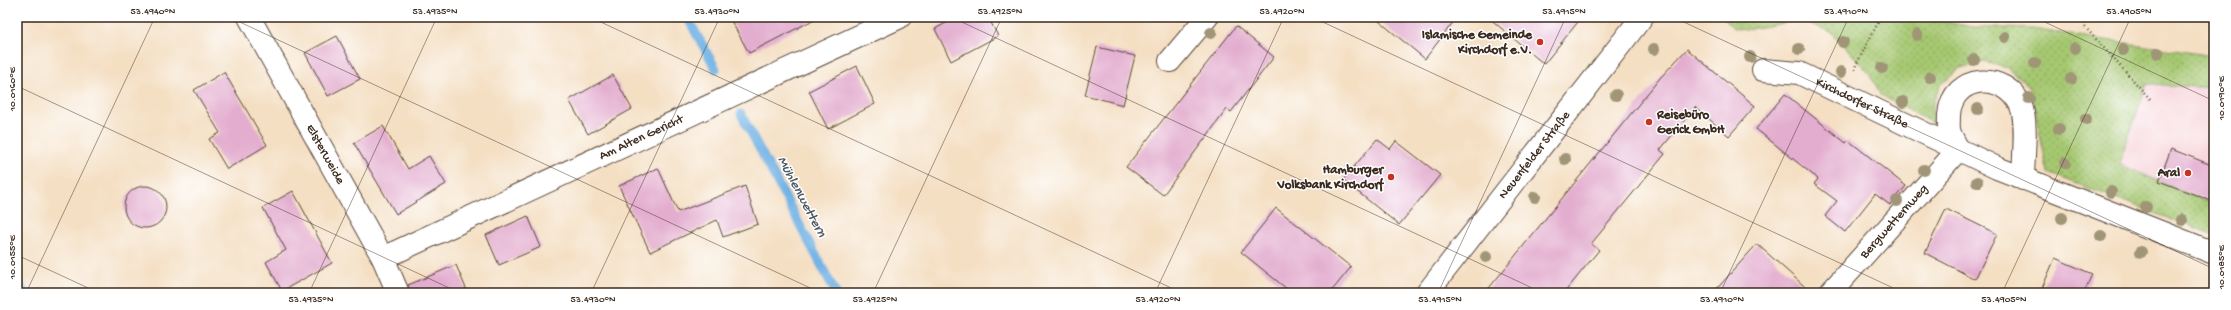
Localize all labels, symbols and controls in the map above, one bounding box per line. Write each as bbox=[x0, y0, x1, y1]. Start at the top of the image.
text: 53.4940°N bbox=[131, 6, 176, 18]
text: 53.4935°N bbox=[413, 6, 458, 18]
text: 53.4930°N bbox=[694, 6, 740, 18]
text: 53.4925°N bbox=[978, 6, 1023, 18]
text: 53.4920°N bbox=[1260, 6, 1305, 18]
text: 53.4915°N bbox=[1542, 6, 1586, 18]
text: 53.4910°N bbox=[1824, 6, 1869, 18]
text: 53.4905°N bbox=[2106, 6, 2152, 18]
place label: Islamische Gemeinde Kirchdorf e.V. bbox=[1422, 28, 1533, 58]
marker: Islamische Gemeinde Kirchdorf e.V. bbox=[1535, 37, 1545, 47]
text: 10.0160°E bbox=[7, 66, 19, 112]
street label: Kirchdorfer Straße bbox=[1813, 75, 1911, 132]
text: 10.0190°E bbox=[2216, 75, 2228, 121]
street label: Neuenfelder Straße bbox=[1496, 108, 1574, 202]
place label: Reisebüro Gerick GmbH bbox=[1656, 108, 1725, 138]
street label: Am Alten Gericht bbox=[597, 111, 687, 164]
marker: Reisebüro Gerick GmbH bbox=[1644, 117, 1654, 127]
street label: Elsterweide bbox=[303, 122, 348, 187]
water label: Mühlenwettern bbox=[773, 154, 830, 241]
place label: Hamburger Volksbank Kirchdorf bbox=[1277, 163, 1385, 193]
place label: Aral bbox=[2157, 166, 2180, 181]
marker: Aral bbox=[2183, 168, 2193, 178]
marker: Hamburger Volksbank Kirchdorf bbox=[1386, 172, 1396, 182]
street label: Bergwetternweg bbox=[1856, 181, 1931, 262]
text: 10.0155°E bbox=[7, 234, 19, 280]
text: 10.0185°E bbox=[2216, 244, 2228, 290]
text: 53.4935°N bbox=[289, 294, 334, 306]
text: 53.4930°N bbox=[570, 294, 616, 306]
text: 53.4925°N bbox=[853, 294, 898, 306]
text: 53.4920°N bbox=[1136, 294, 1181, 306]
text: 53.4915°N bbox=[1418, 294, 1462, 306]
text: 53.4910°N bbox=[1700, 294, 1745, 306]
text: 53.4905°N bbox=[1981, 294, 2027, 306]

